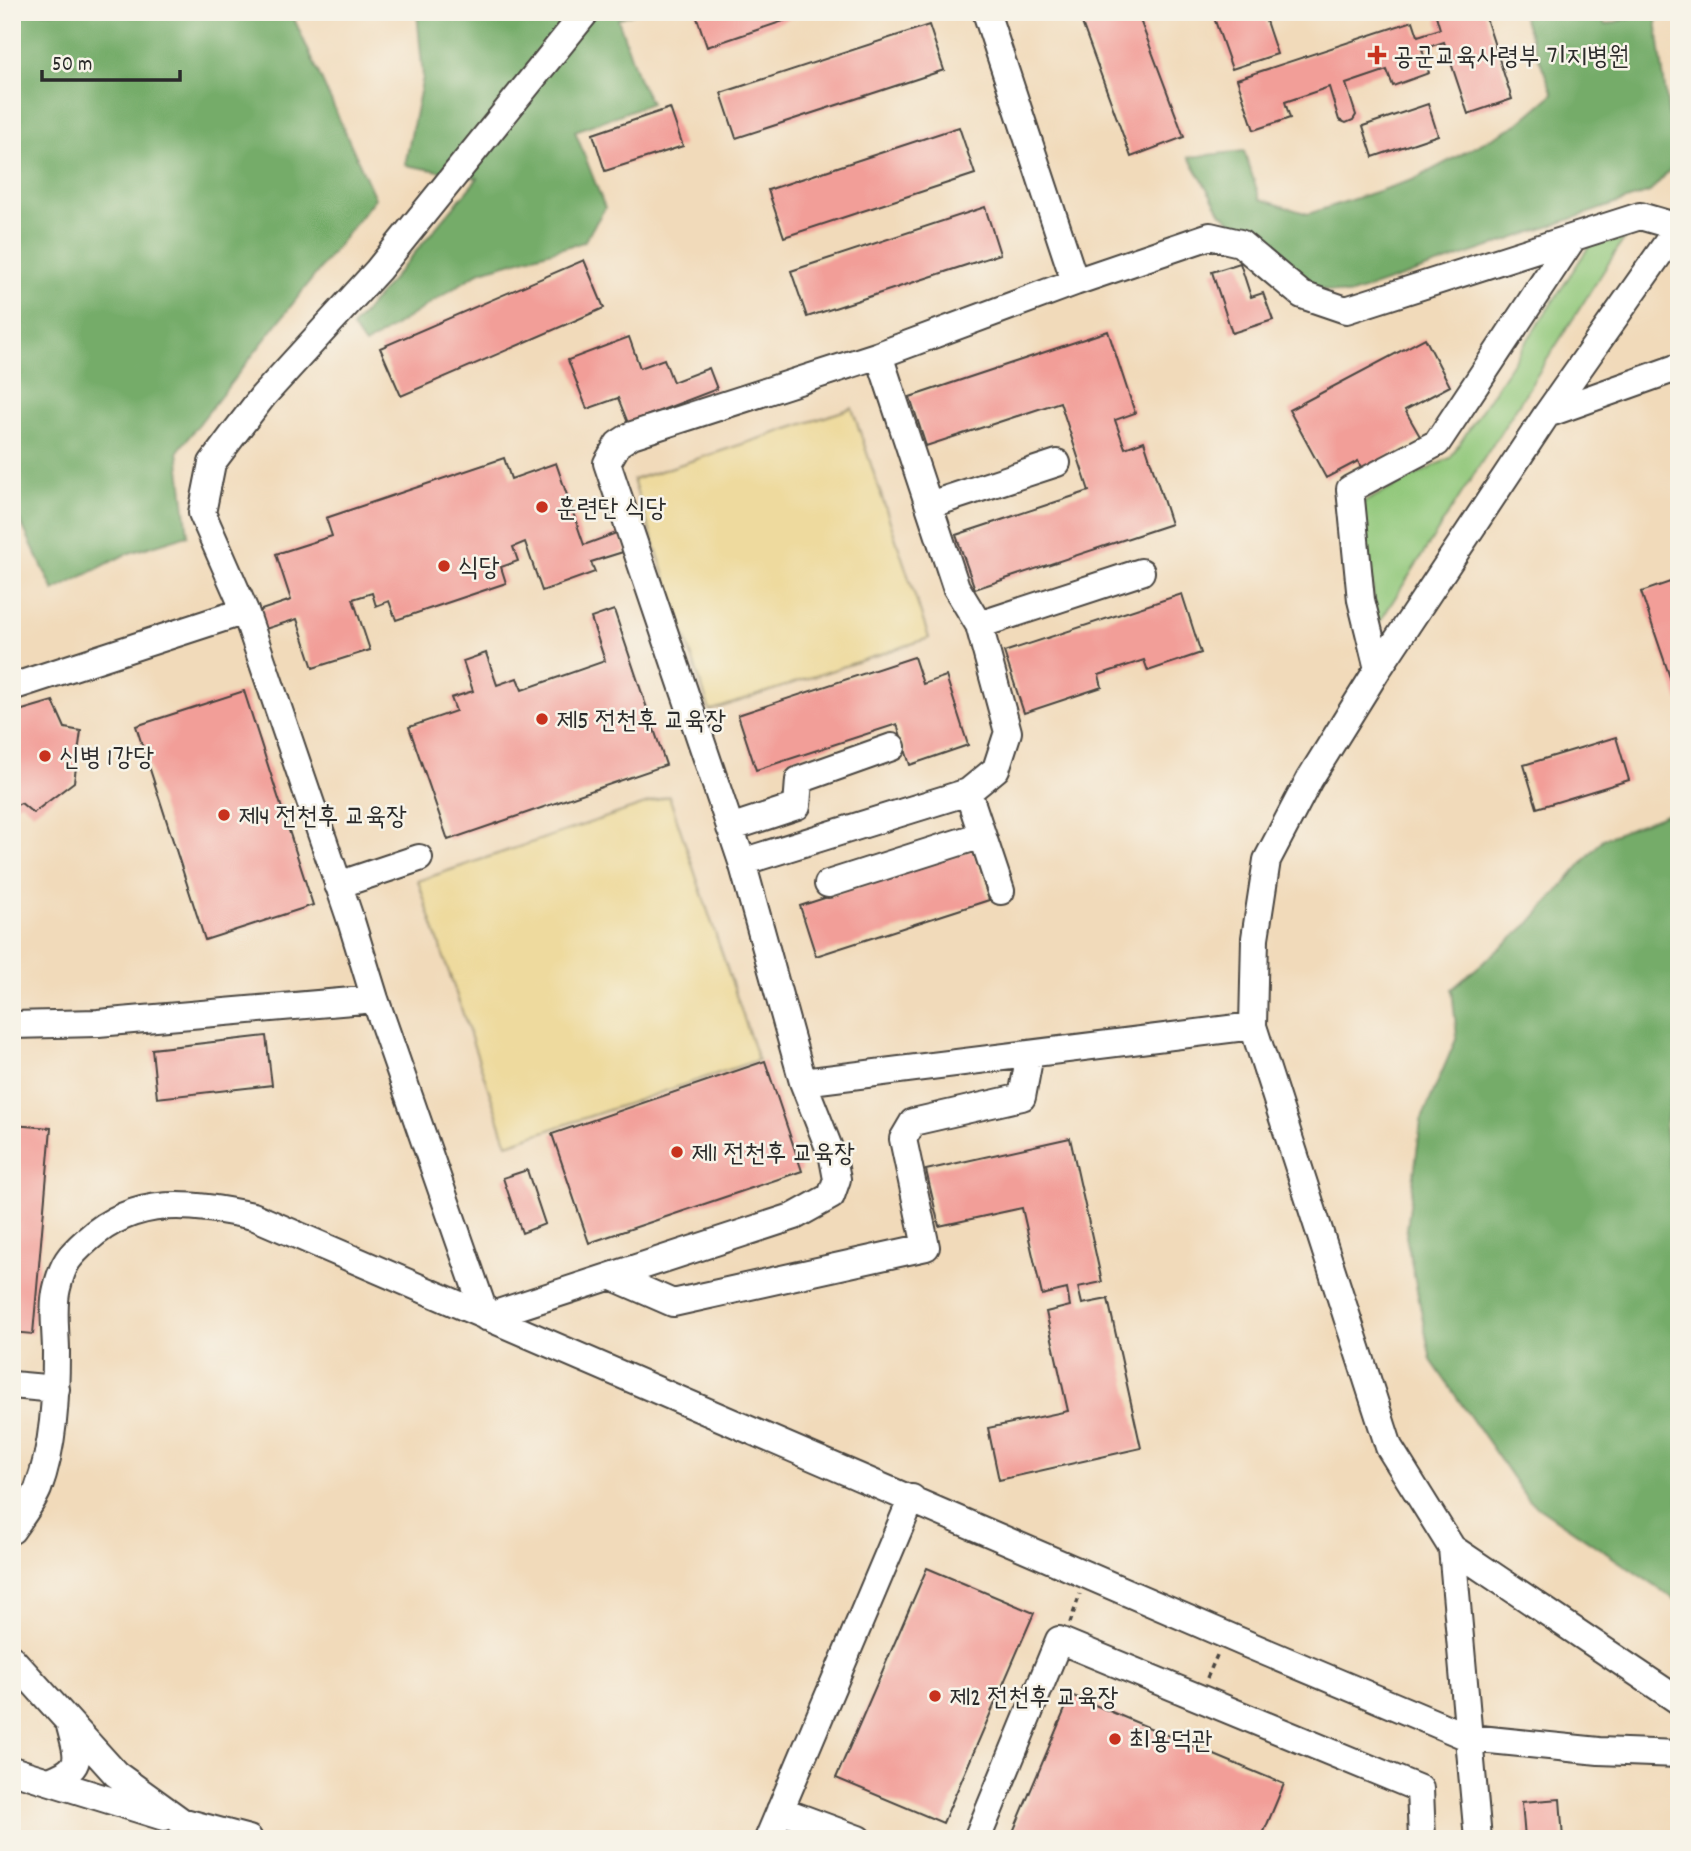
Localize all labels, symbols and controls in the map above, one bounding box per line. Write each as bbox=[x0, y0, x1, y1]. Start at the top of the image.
scale bar bbox=[42, 38, 180, 82]
place label: 공군교육사령부 기지병원 bbox=[1393, 40, 1629, 77]
marker: 공군교육사령부 기지병원 bbox=[1367, 45, 1387, 65]
text: 50 m bbox=[52, 51, 92, 81]
place label: 훈련단 식당 bbox=[556, 492, 667, 529]
marker: 훈련단 식당 bbox=[534, 499, 550, 515]
place label: 식당 bbox=[458, 551, 500, 588]
marker: 식당 bbox=[436, 558, 452, 574]
place label: 제5 전천후 교육장 bbox=[556, 704, 726, 741]
marker: 제5 전천후 교육장 bbox=[534, 711, 550, 727]
place label: 신병 1강당 bbox=[59, 741, 154, 778]
marker: 신병 1강당 bbox=[37, 748, 53, 764]
place label: 제4 전천후 교육장 bbox=[238, 800, 407, 837]
marker: 제4 전천후 교육장 bbox=[216, 807, 232, 823]
place label: 제1 전천후 교육장 bbox=[691, 1137, 855, 1174]
marker: 제1 전천후 교육장 bbox=[669, 1144, 685, 1160]
place label: 제2 전천후 교육장 bbox=[949, 1681, 1119, 1718]
marker: 제2 전천후 교육장 bbox=[927, 1688, 943, 1704]
place label: 최용덕관 bbox=[1129, 1724, 1213, 1761]
marker: 최용덕관 bbox=[1107, 1731, 1123, 1747]

